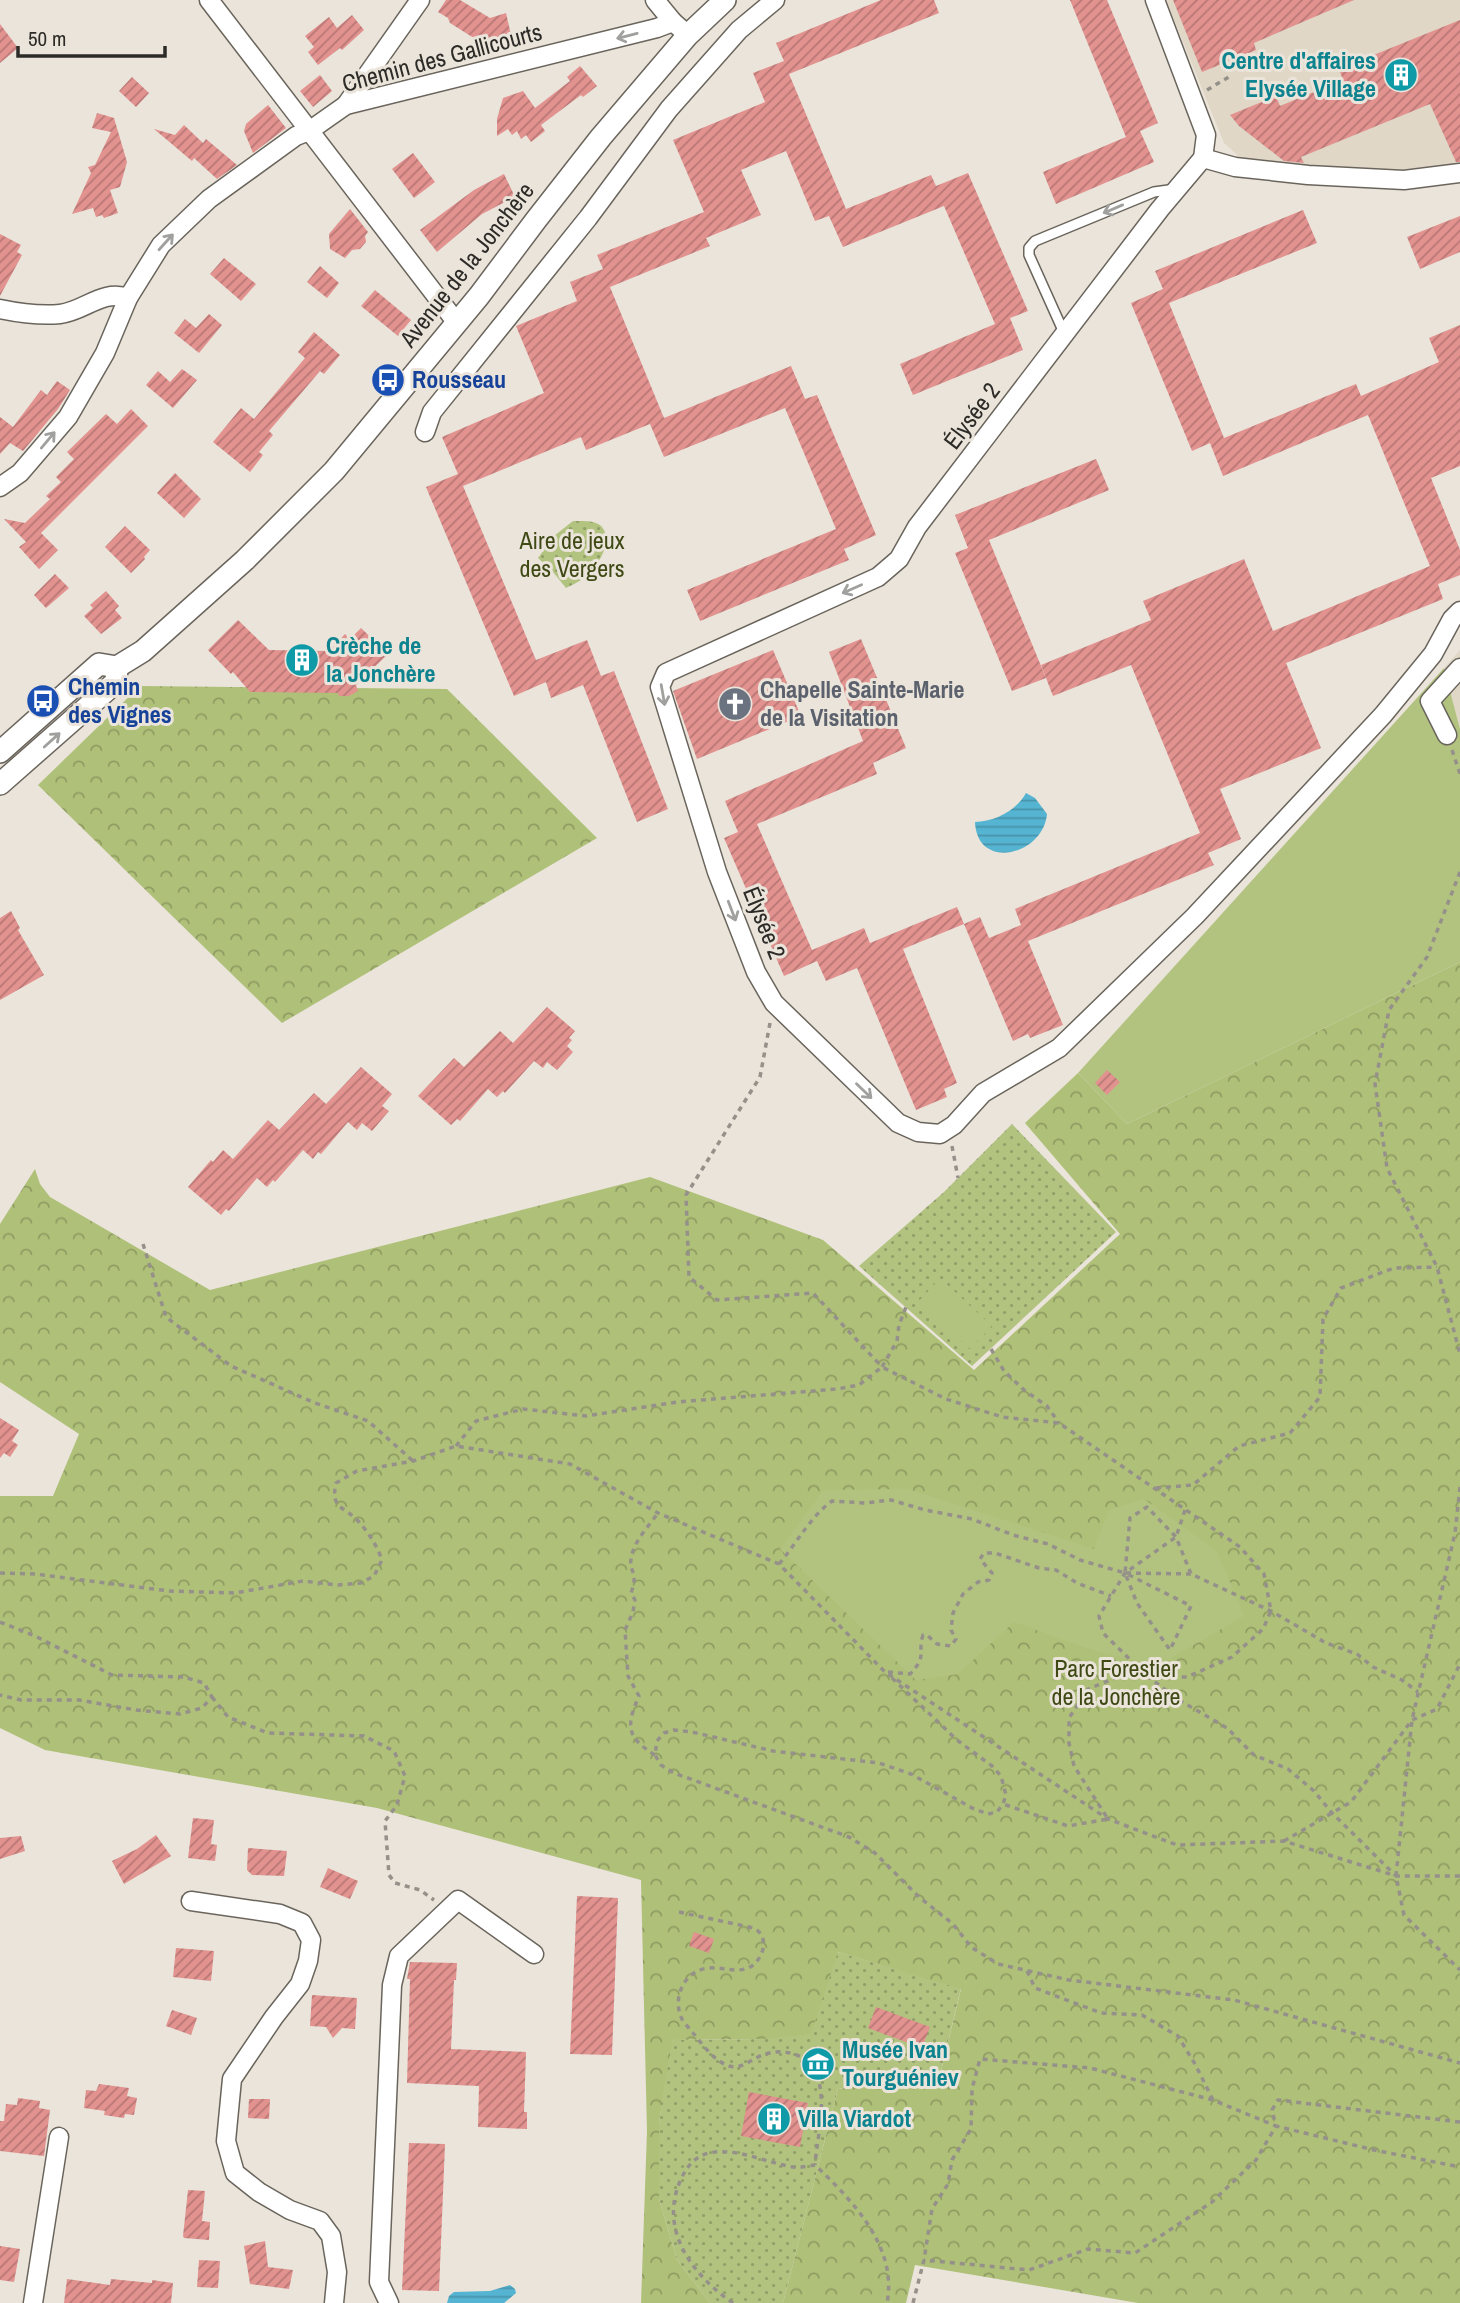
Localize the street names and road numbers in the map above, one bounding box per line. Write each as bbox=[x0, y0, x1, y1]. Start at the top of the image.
street label: Chemin des Gallicourts bbox=[338, 15, 545, 99]
street label: Avenue de la Jonchère bbox=[391, 175, 541, 354]
street label: Élysée 2 bbox=[936, 376, 1007, 455]
street label: Élysée 2 bbox=[736, 882, 794, 964]

